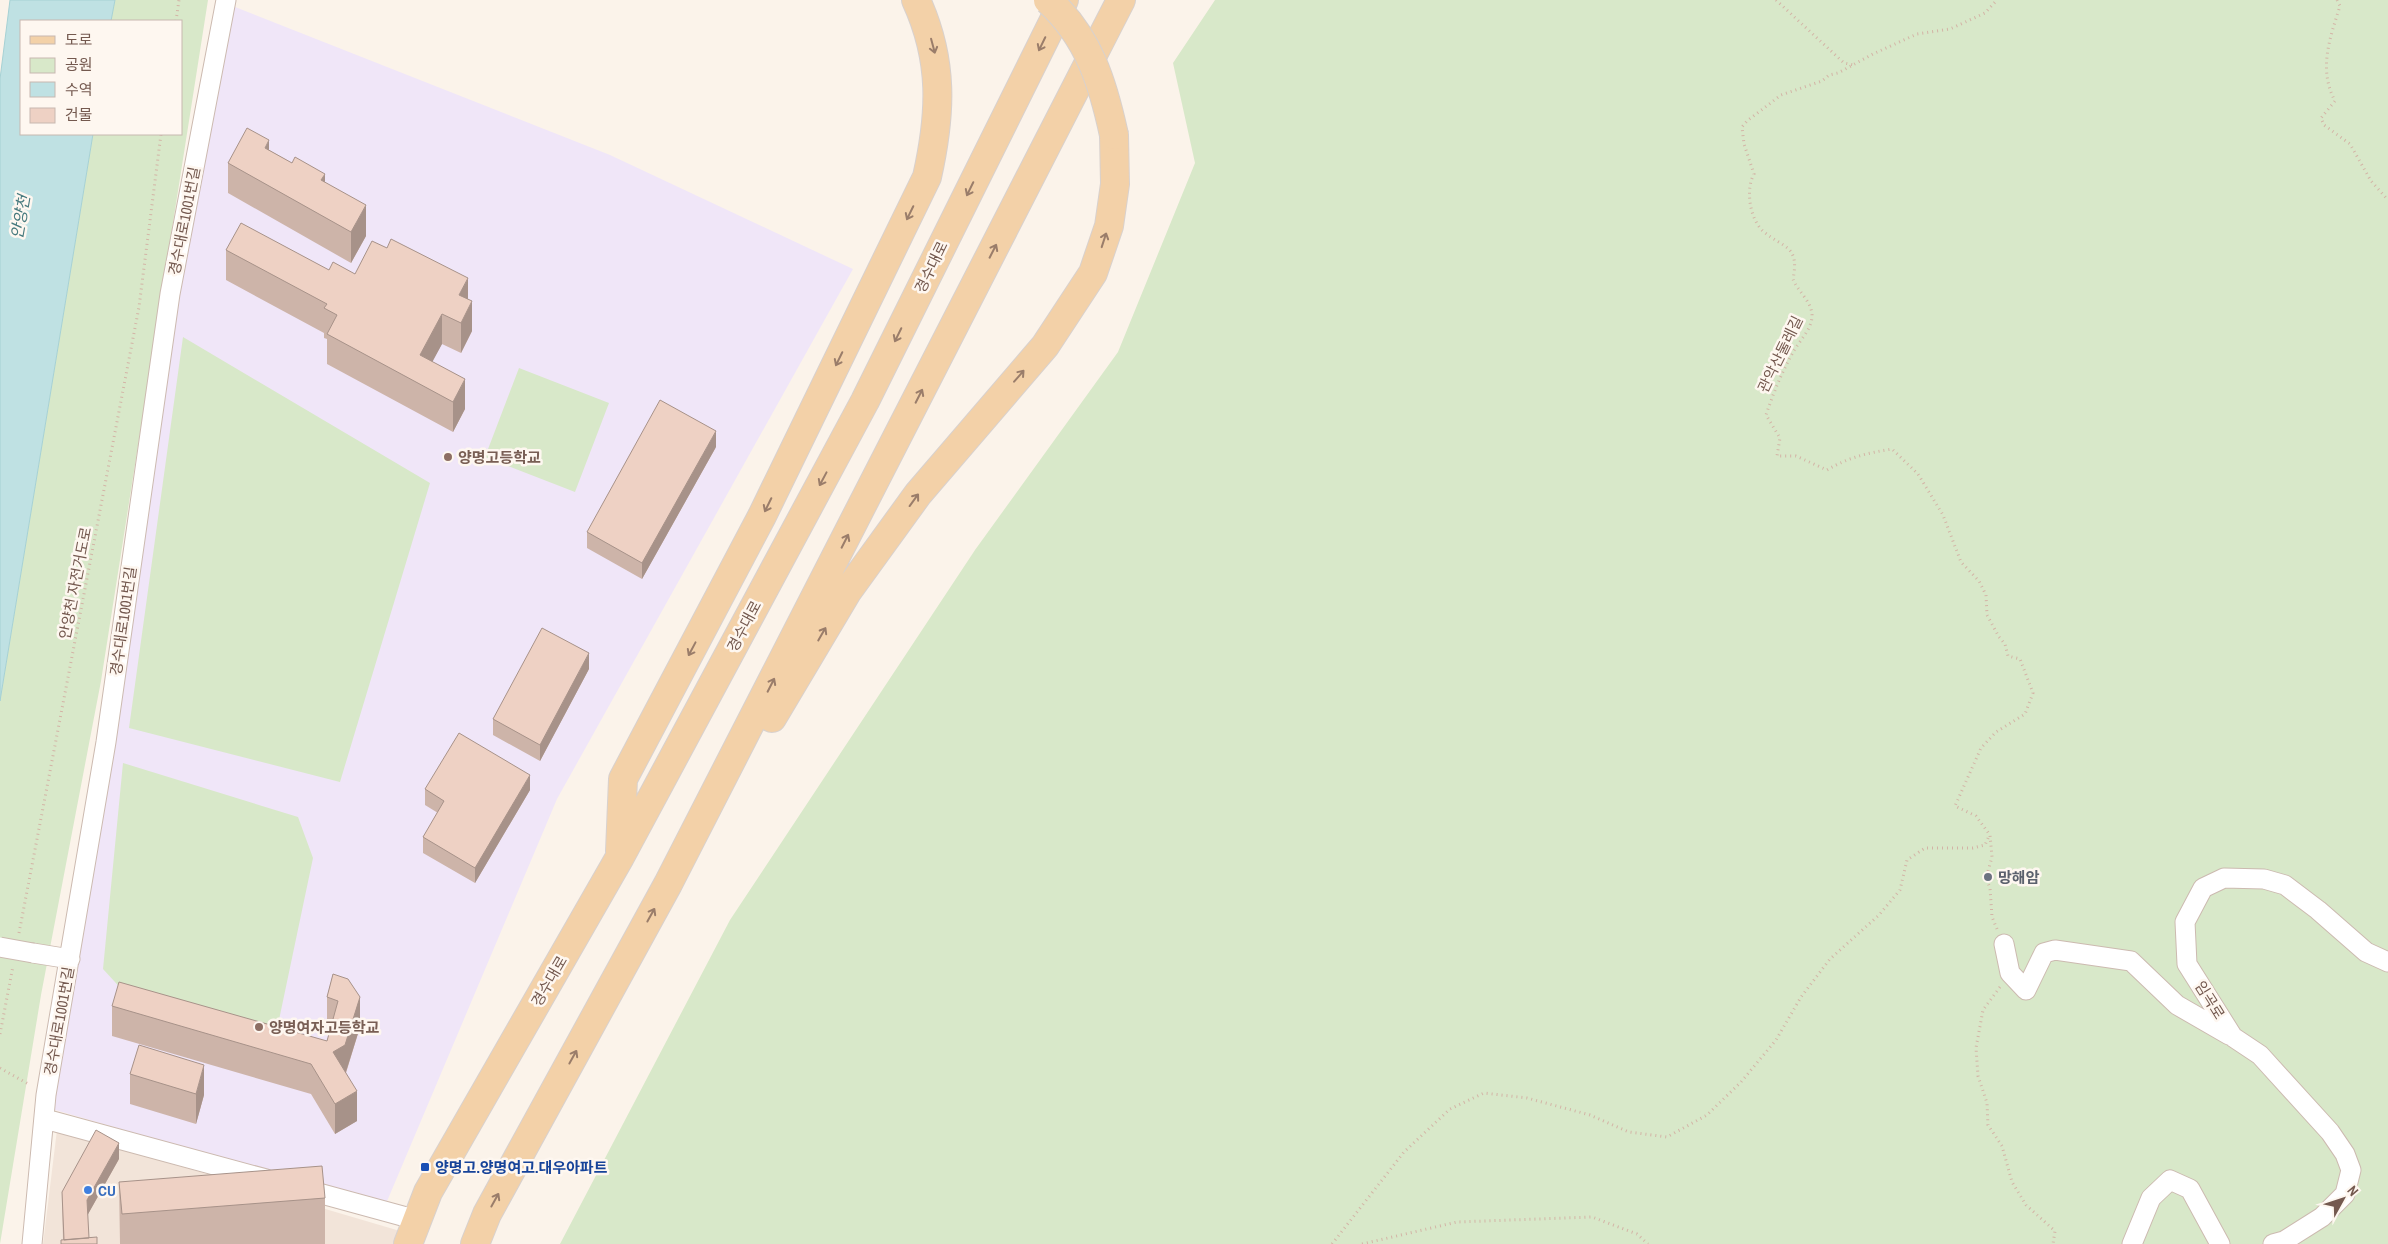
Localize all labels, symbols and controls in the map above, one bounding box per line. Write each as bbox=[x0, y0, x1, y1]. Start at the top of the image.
legend bbox=[20, 20, 182, 135]
text: 도로 bbox=[65, 29, 93, 50]
one-way arrow bbox=[1037, 36, 1046, 51]
one-way arrow bbox=[928, 37, 938, 53]
text: 공원 bbox=[65, 54, 93, 75]
text: 수역 bbox=[65, 79, 93, 100]
text: 건물 bbox=[65, 104, 93, 125]
street label: 경수대로1001번길 bbox=[163, 165, 205, 277]
one-way arrow bbox=[965, 181, 974, 196]
water label: 안양천 bbox=[5, 191, 35, 241]
one-way arrow bbox=[905, 205, 914, 220]
one-way arrow bbox=[1100, 232, 1109, 248]
street label: 경수대로 bbox=[909, 238, 953, 296]
one-way arrow bbox=[988, 244, 998, 259]
street label: 관악산둘레길 bbox=[1752, 312, 1808, 396]
one-way arrow bbox=[893, 327, 902, 342]
one-way arrow bbox=[833, 351, 843, 366]
one-way arrow bbox=[1013, 370, 1024, 383]
one-way arrow bbox=[915, 389, 924, 404]
place label: 양명고등학교 bbox=[458, 447, 541, 468]
marker: 양명고등학교 bbox=[442, 451, 454, 463]
one-way arrow bbox=[818, 471, 827, 486]
one-way arrow bbox=[908, 494, 919, 507]
one-way arrow bbox=[762, 497, 772, 512]
street label: 안양천 자전거도로 bbox=[54, 525, 96, 641]
one-way arrow bbox=[841, 534, 850, 549]
street label: 경수대로1001번길 bbox=[105, 565, 141, 677]
street label: 경수대로 bbox=[722, 597, 766, 655]
one-way arrow bbox=[818, 627, 827, 642]
one-way arrow bbox=[687, 641, 696, 656]
one-way arrow bbox=[766, 678, 776, 693]
place label: 망해암 bbox=[1998, 867, 2040, 888]
marker: 망해암 bbox=[1982, 871, 1994, 883]
one-way arrow bbox=[647, 908, 656, 923]
street label: 경수대로 bbox=[526, 952, 572, 1010]
street label: 경수대로1001번길 bbox=[39, 965, 79, 1077]
street label: 임곡로 bbox=[2190, 977, 2230, 1023]
place label: 양명여자고등학교 bbox=[269, 1017, 380, 1038]
marker: 양명여자고등학교 bbox=[253, 1021, 265, 1033]
one-way arrow bbox=[568, 1050, 578, 1065]
place label: 양명고.양명여고.대우아파트 bbox=[435, 1157, 608, 1178]
marker: 양명고.양명여고.대우아파트 bbox=[419, 1161, 431, 1173]
north arrow bbox=[2318, 1174, 2368, 1224]
place label: CU bbox=[98, 1180, 116, 1201]
text: N bbox=[2343, 1182, 2363, 1200]
marker: CU bbox=[82, 1184, 94, 1196]
one-way arrow bbox=[490, 1193, 500, 1207]

